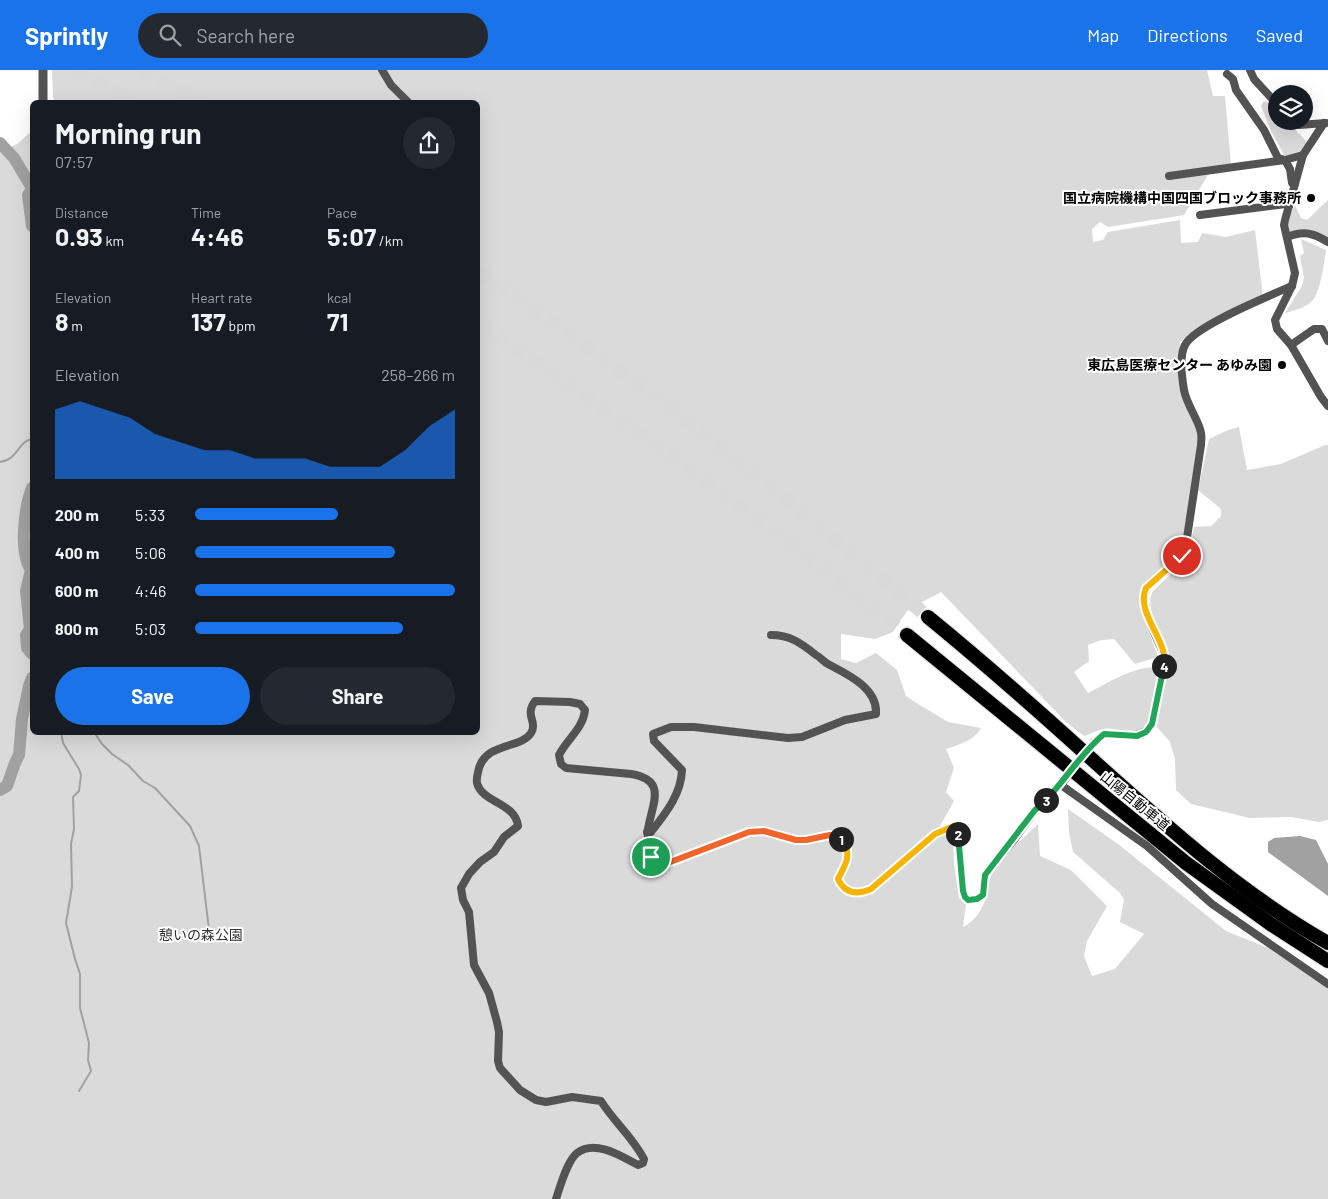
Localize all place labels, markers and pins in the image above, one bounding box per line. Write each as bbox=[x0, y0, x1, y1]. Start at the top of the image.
place label: 国立病院機構中国四国ブロック事務所 bbox=[1063, 189, 1301, 206]
marker: 国立病院機構中国四国ブロック事務所 bbox=[1305, 192, 1317, 204]
place label: 東広島医療センター あゆみ園 bbox=[1087, 356, 1272, 373]
marker: 東広島医療センター あゆみ園 bbox=[1276, 359, 1288, 371]
pin bbox=[1161, 535, 1203, 577]
pin: 4 bbox=[1152, 654, 1176, 678]
pin: 3 bbox=[1034, 788, 1058, 812]
pin: 2 bbox=[946, 822, 970, 846]
pin: 1 bbox=[828, 826, 854, 852]
pin bbox=[630, 836, 672, 878]

